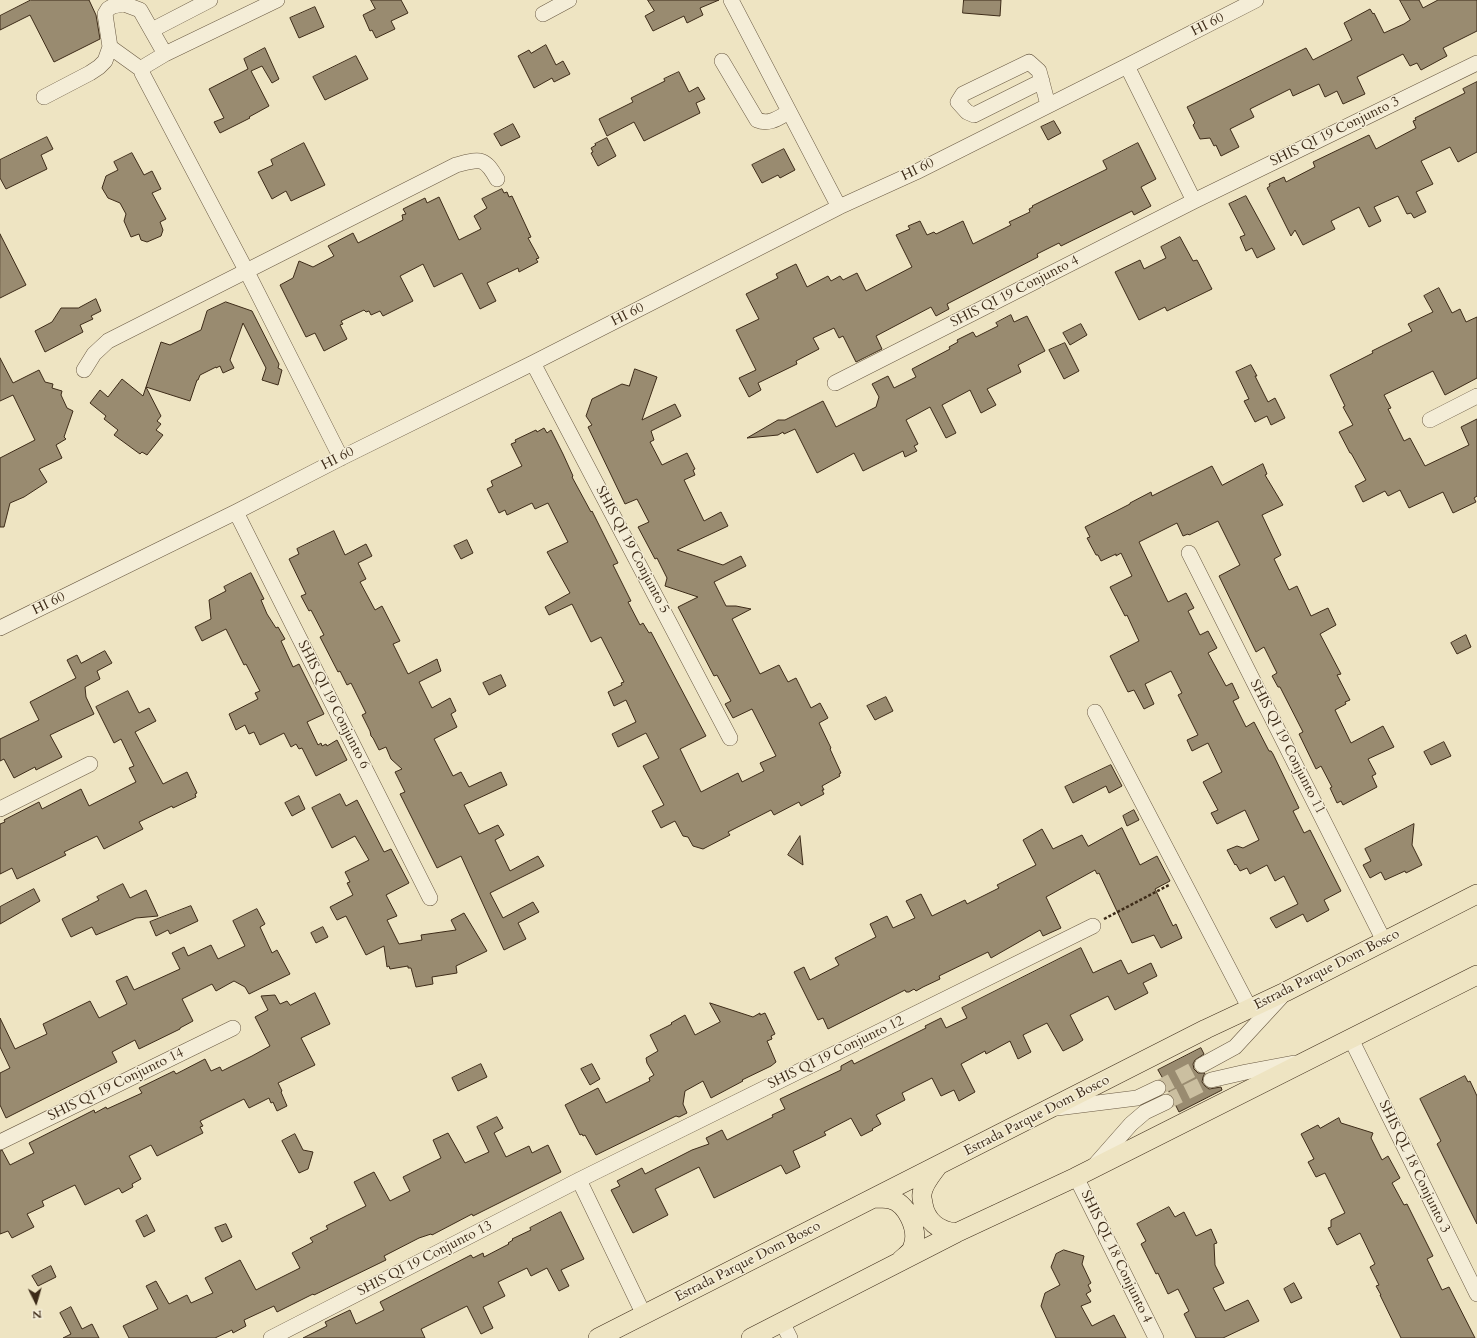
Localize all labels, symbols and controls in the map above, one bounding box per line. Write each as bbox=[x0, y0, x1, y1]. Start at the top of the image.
street label: HI 60 bbox=[1189, 10, 1227, 40]
street label: SHIS QI 19 Conjunto 3 bbox=[1268, 93, 1402, 171]
street label: HI 60 bbox=[899, 155, 937, 185]
street label: SHIS QI 19 Conjunto 4 bbox=[948, 252, 1082, 332]
street label: HI 60 bbox=[609, 300, 647, 330]
street label: HI 60 bbox=[319, 444, 357, 474]
street label: SHIS QI 19 Conjunto 5 bbox=[591, 483, 673, 617]
street label: HI 60 bbox=[30, 589, 68, 619]
street label: SHIS QI 19 Conjunto 6 bbox=[293, 638, 373, 772]
street label: SHIS QI 19 Conjunto 11 bbox=[1246, 677, 1328, 817]
street label: Estrada Parque Dom Bosco bbox=[1251, 926, 1403, 1014]
street label: SHIS QI 19 Conjunto 12 bbox=[765, 1013, 907, 1093]
street label: SHIS QI 19 Conjunto 14 bbox=[45, 1045, 187, 1125]
street label: Estrada Parque Dom Bosco bbox=[961, 1072, 1113, 1160]
street label: SHIS QL 18 Conjunto 3 bbox=[1375, 1098, 1453, 1236]
street label: SHIS QL 18 Conjunto 4 bbox=[1077, 1188, 1155, 1326]
street label: SHIS QI 19 Conjunto 13 bbox=[355, 1218, 495, 1300]
street label: Estrada Parque Dom Bosco bbox=[672, 1218, 824, 1306]
north arrow bbox=[16, 1282, 56, 1322]
text: N bbox=[32, 1307, 43, 1322]

